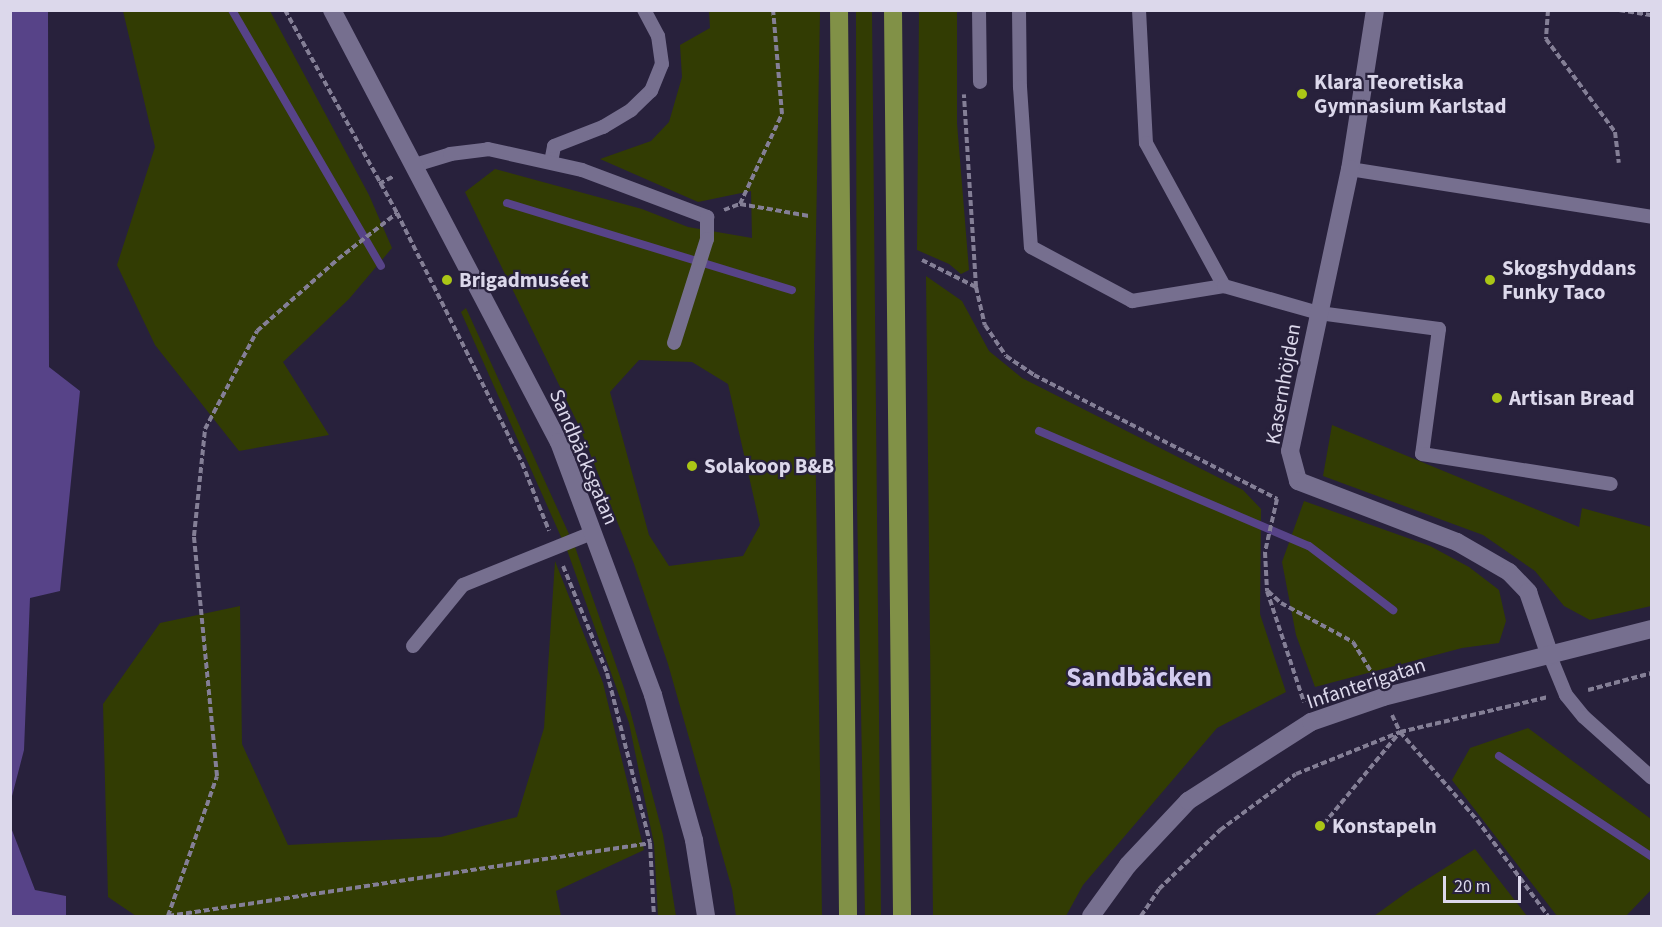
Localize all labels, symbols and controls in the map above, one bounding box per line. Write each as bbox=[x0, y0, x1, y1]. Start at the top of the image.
place label: Klara Teoretiska Gymnasium Karlstad bbox=[1314, 69, 1507, 119]
marker: Klara Teoretiska Gymnasium Karlstad bbox=[1295, 87, 1309, 101]
place label: Skogshyddans Funky Taco bbox=[1502, 255, 1636, 305]
place label: Brigadmuséet bbox=[459, 267, 589, 293]
marker: Brigadmuséet bbox=[440, 273, 454, 287]
marker: Skogshyddans Funky Taco bbox=[1483, 273, 1497, 287]
street label: Kasernhöjden bbox=[1260, 322, 1306, 446]
street label: Sandbäcksgatan bbox=[544, 385, 624, 529]
place label: Artisan Bread bbox=[1509, 385, 1634, 411]
marker: Artisan Bread bbox=[1490, 391, 1504, 405]
place label: Solakoop B&B bbox=[704, 453, 834, 479]
marker: Solakoop B&B bbox=[685, 459, 699, 473]
street label: Infanterigatan bbox=[1303, 652, 1429, 714]
district label: Sandbäcken bbox=[1066, 662, 1212, 694]
place label: Konstapeln bbox=[1332, 813, 1437, 839]
marker: Konstapeln bbox=[1313, 819, 1327, 833]
scale bar bbox=[1446, 864, 1524, 902]
text: 20 m bbox=[1454, 874, 1490, 899]

